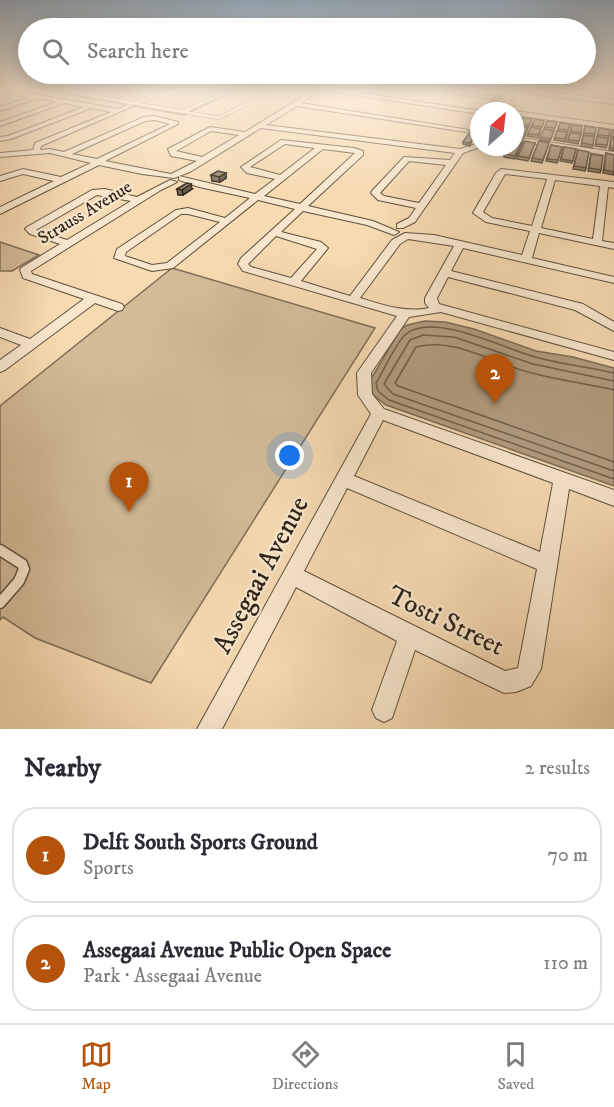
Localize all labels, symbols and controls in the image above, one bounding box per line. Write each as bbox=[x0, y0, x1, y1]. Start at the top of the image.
search box bbox=[18, 18, 596, 84]
icon: search bbox=[39, 35, 72, 68]
text: Search here bbox=[87, 38, 189, 65]
north arrow bbox=[470, 102, 524, 156]
street label: Strauss Avenue bbox=[34, 176, 136, 250]
pin: 2 bbox=[476, 354, 514, 404]
your location bbox=[275, 441, 304, 470]
pin: 1 bbox=[110, 462, 148, 512]
street label: Assegaai Avenue bbox=[205, 491, 317, 659]
street label: Tosti Street bbox=[382, 578, 510, 664]
text: Nearby bbox=[24, 752, 101, 785]
text: 2 results bbox=[525, 756, 590, 781]
text: Delft South Sports Ground bbox=[83, 829, 318, 856]
text: 1 bbox=[42, 843, 49, 868]
text: 70 m bbox=[547, 843, 588, 868]
text: Sports bbox=[83, 856, 134, 881]
text: Assegaai Avenue Public Open Space bbox=[83, 937, 391, 964]
text: 2 bbox=[41, 951, 50, 976]
text: 110 m bbox=[543, 951, 588, 976]
text: Park · Assegaai Avenue bbox=[83, 964, 262, 989]
tab: Map bbox=[80, 1038, 113, 1094]
tab: Directions bbox=[272, 1038, 338, 1094]
tab: Saved bbox=[498, 1038, 534, 1094]

